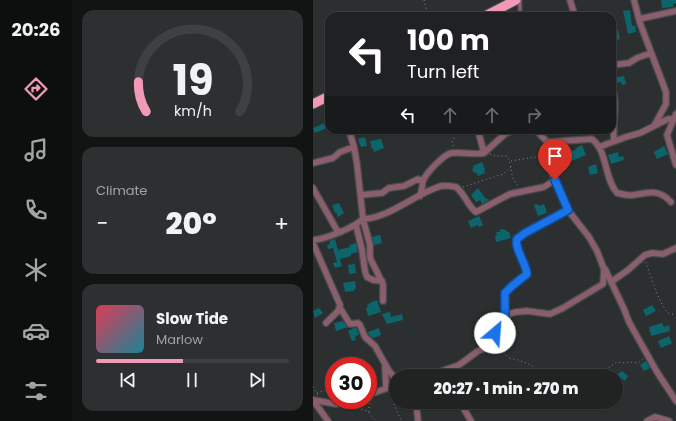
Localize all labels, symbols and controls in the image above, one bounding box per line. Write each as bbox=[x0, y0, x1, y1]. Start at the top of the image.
text: 20:26 bbox=[12, 17, 60, 42]
text: 100 m bbox=[407, 21, 490, 60]
icon: left bbox=[341, 28, 393, 80]
text: 19 bbox=[172, 50, 213, 109]
text: Turn left bbox=[407, 59, 479, 84]
icon: directions bbox=[22, 75, 50, 103]
text: km/h bbox=[173, 100, 212, 120]
icon: left bbox=[397, 104, 419, 126]
icon: ahead bbox=[439, 104, 461, 126]
icon: ahead bbox=[481, 104, 503, 126]
icon: right bbox=[523, 104, 545, 126]
icon: music bbox=[22, 136, 50, 164]
pin bbox=[538, 139, 572, 180]
icon: arrive bbox=[544, 145, 566, 167]
text: Climate bbox=[96, 181, 147, 200]
icon: phone bbox=[22, 196, 50, 224]
text: 20° bbox=[165, 202, 217, 245]
text: − bbox=[96, 208, 108, 239]
text: + bbox=[274, 208, 289, 239]
icon: climate bbox=[22, 256, 50, 284]
text: Slow Tide bbox=[156, 308, 228, 329]
position arrow bbox=[474, 312, 516, 354]
icon: car bbox=[22, 317, 50, 345]
text: Marlow bbox=[156, 330, 203, 349]
speed limit sign: 30 bbox=[325, 357, 377, 409]
icon: previous bbox=[117, 369, 139, 391]
icon: pause bbox=[181, 369, 203, 391]
icon: next bbox=[246, 369, 268, 391]
icon: filters bbox=[22, 377, 50, 405]
text: 20:27 · 1 min · 270 m bbox=[433, 378, 579, 399]

